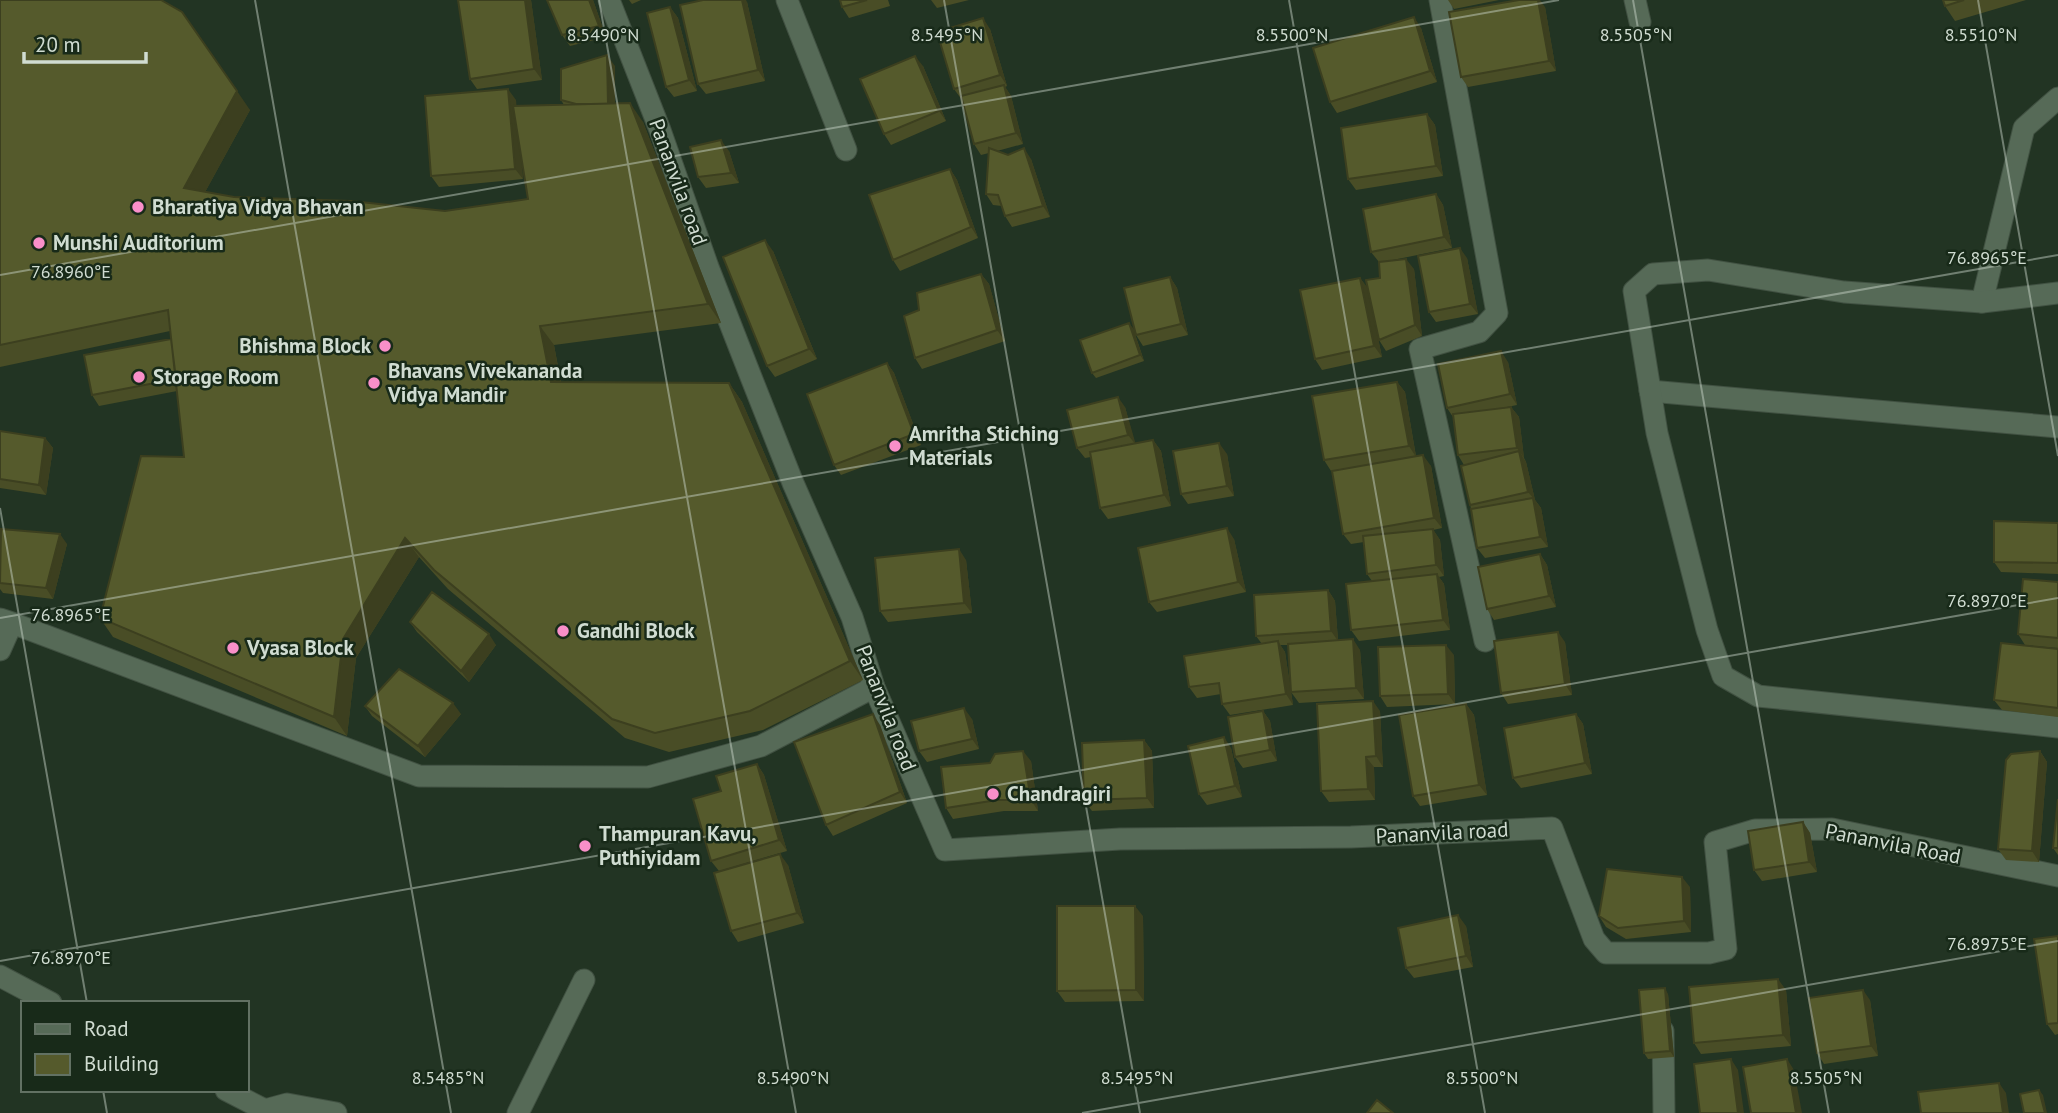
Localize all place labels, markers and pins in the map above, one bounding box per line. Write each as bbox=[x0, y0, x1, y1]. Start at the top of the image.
place label: Bharatiya Vidya Bhavan bbox=[152, 193, 364, 220]
marker: Bharatiya Vidya Bhavan bbox=[130, 199, 146, 215]
place label: Munshi Auditorium bbox=[53, 229, 224, 256]
marker: Munshi Auditorium bbox=[31, 235, 47, 251]
place label: Bhishma Block bbox=[239, 332, 372, 359]
marker: Bhishma Block bbox=[377, 338, 393, 354]
place label: Bhavans Vivekananda Vidya Mandir bbox=[387, 357, 582, 408]
place label: Storage Room bbox=[153, 363, 279, 390]
marker: Storage Room bbox=[131, 369, 147, 385]
marker: Bhavans Vivekananda Vidya Mandir bbox=[366, 375, 382, 391]
place label: Amritha Stiching Materials bbox=[909, 420, 1059, 471]
marker: Amritha Stiching Materials bbox=[887, 438, 903, 454]
place label: Gandhi Block bbox=[577, 617, 695, 644]
marker: Gandhi Block bbox=[555, 623, 571, 639]
place label: Vyasa Block bbox=[246, 634, 354, 661]
marker: Vyasa Block bbox=[225, 640, 241, 656]
place label: Chandragiri bbox=[1007, 780, 1111, 807]
marker: Chandragiri bbox=[985, 786, 1001, 802]
place label: Thampuran Kavu, Puthiyidam bbox=[599, 820, 757, 871]
marker: Thampuran Kavu, Puthiyidam bbox=[577, 838, 593, 854]

